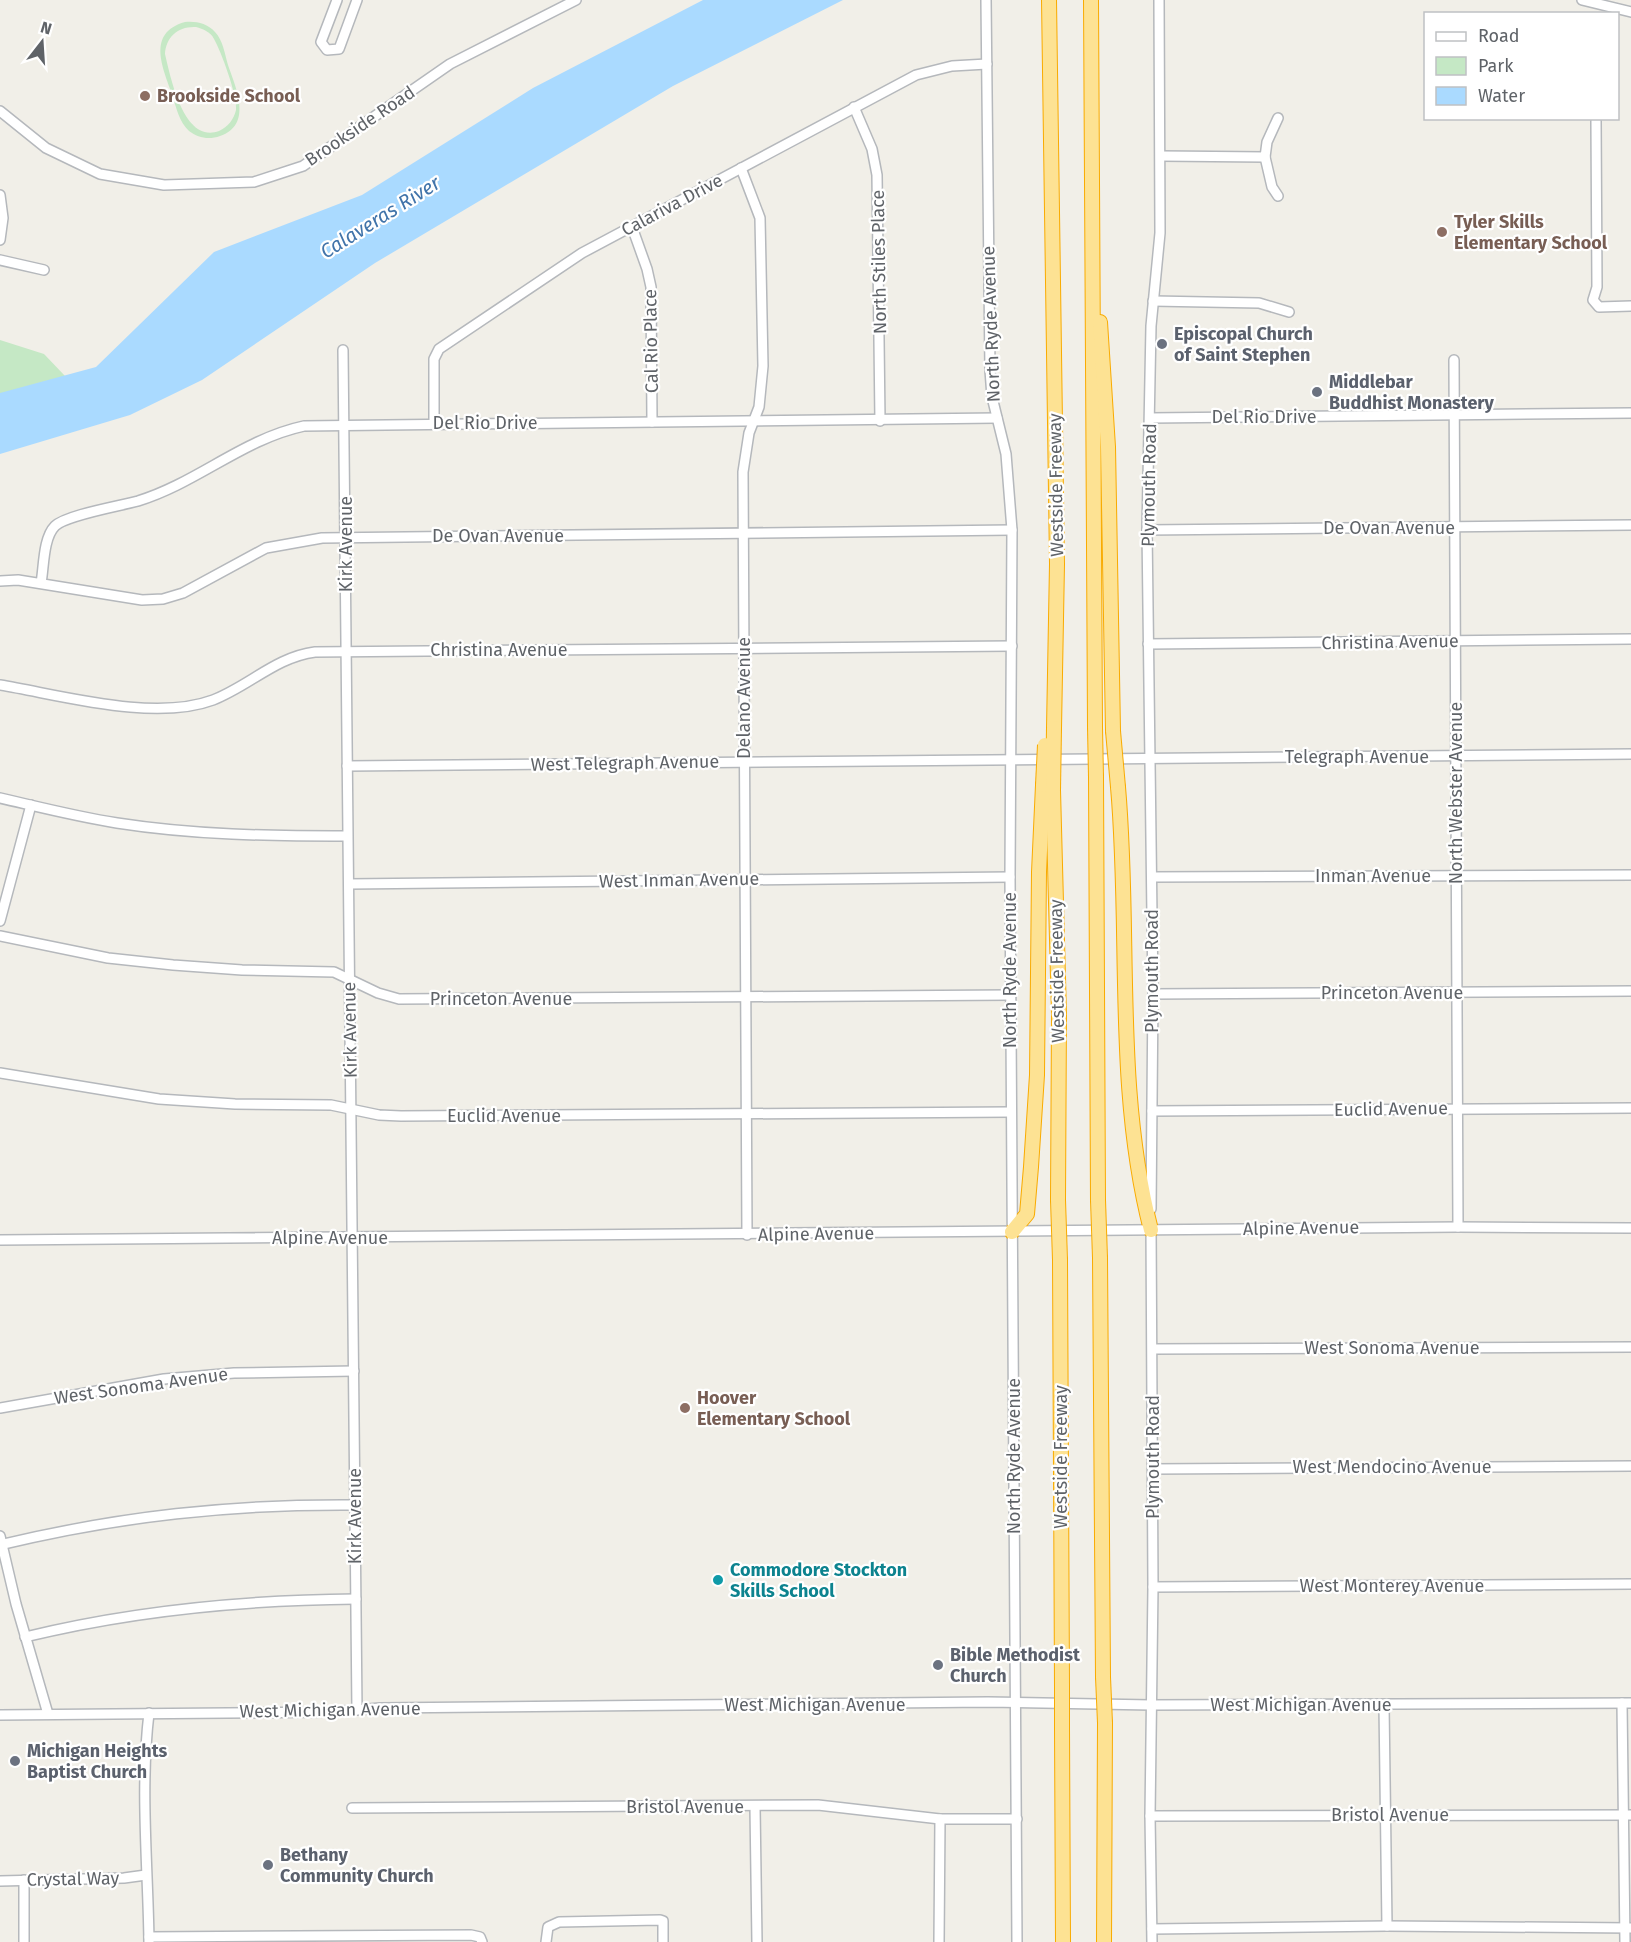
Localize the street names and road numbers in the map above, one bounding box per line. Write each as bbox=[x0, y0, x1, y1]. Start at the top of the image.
street label: Brookside Road bbox=[301, 81, 419, 171]
street label: Calariva Drive bbox=[617, 169, 727, 241]
street label: North Stiles Place bbox=[867, 190, 891, 334]
street label: North Ryde Avenue bbox=[977, 245, 1005, 403]
street label: Cal Rio Place bbox=[639, 289, 663, 393]
street label: Del Rio Drive bbox=[1212, 406, 1316, 428]
street label: Del Rio Drive bbox=[433, 412, 537, 434]
street label: Westside Freeway bbox=[1044, 413, 1068, 557]
street label: Plymouth Road bbox=[1137, 423, 1161, 547]
street label: Kirk Avenue bbox=[335, 496, 357, 592]
street label: De Ovan Avenue bbox=[1323, 517, 1455, 539]
street label: De Ovan Avenue bbox=[432, 525, 564, 547]
street label: Christina Avenue bbox=[1321, 630, 1459, 654]
street label: Delano Avenue bbox=[733, 637, 755, 759]
street label: Christina Avenue bbox=[430, 639, 568, 661]
street label: North Webster Avenue bbox=[1445, 702, 1467, 884]
street label: Telegraph Avenue bbox=[1285, 746, 1429, 768]
street label: West Telegraph Avenue bbox=[531, 750, 719, 776]
street label: Inman Avenue bbox=[1315, 865, 1431, 887]
street label: West Inman Avenue bbox=[599, 868, 759, 892]
street label: North Ryde Avenue bbox=[999, 892, 1021, 1048]
street label: Westside Freeway bbox=[1045, 899, 1069, 1043]
street label: Plymouth Road bbox=[1141, 909, 1163, 1033]
street label: Kirk Avenue bbox=[338, 982, 362, 1078]
street label: Princeton Avenue bbox=[1321, 982, 1463, 1004]
street label: Princeton Avenue bbox=[430, 988, 572, 1010]
street label: Euclid Avenue bbox=[1334, 1097, 1448, 1121]
street label: Euclid Avenue bbox=[447, 1105, 561, 1127]
street label: Alpine Avenue bbox=[1243, 1216, 1359, 1240]
street label: Alpine Avenue bbox=[758, 1222, 874, 1246]
street label: Alpine Avenue bbox=[272, 1227, 388, 1249]
street label: West Sonoma Avenue bbox=[1304, 1337, 1480, 1359]
street label: West Sonoma Avenue bbox=[53, 1363, 229, 1409]
street label: North Ryde Avenue bbox=[1003, 1378, 1025, 1534]
street label: Westside Freeway bbox=[1050, 1385, 1072, 1529]
street label: Plymouth Road bbox=[1142, 1395, 1164, 1519]
street label: West Mendocino Avenue bbox=[1292, 1456, 1492, 1478]
street label: Kirk Avenue bbox=[344, 1468, 366, 1564]
street label: West Monterey Avenue bbox=[1300, 1575, 1484, 1597]
street label: West Michigan Avenue bbox=[724, 1694, 906, 1716]
street label: West Michigan Avenue bbox=[1210, 1694, 1392, 1716]
street label: West Michigan Avenue bbox=[239, 1697, 421, 1723]
street label: Bristol Avenue bbox=[626, 1796, 744, 1818]
street label: Bristol Avenue bbox=[1331, 1804, 1449, 1826]
street label: Crystal Way bbox=[26, 1867, 120, 1891]

